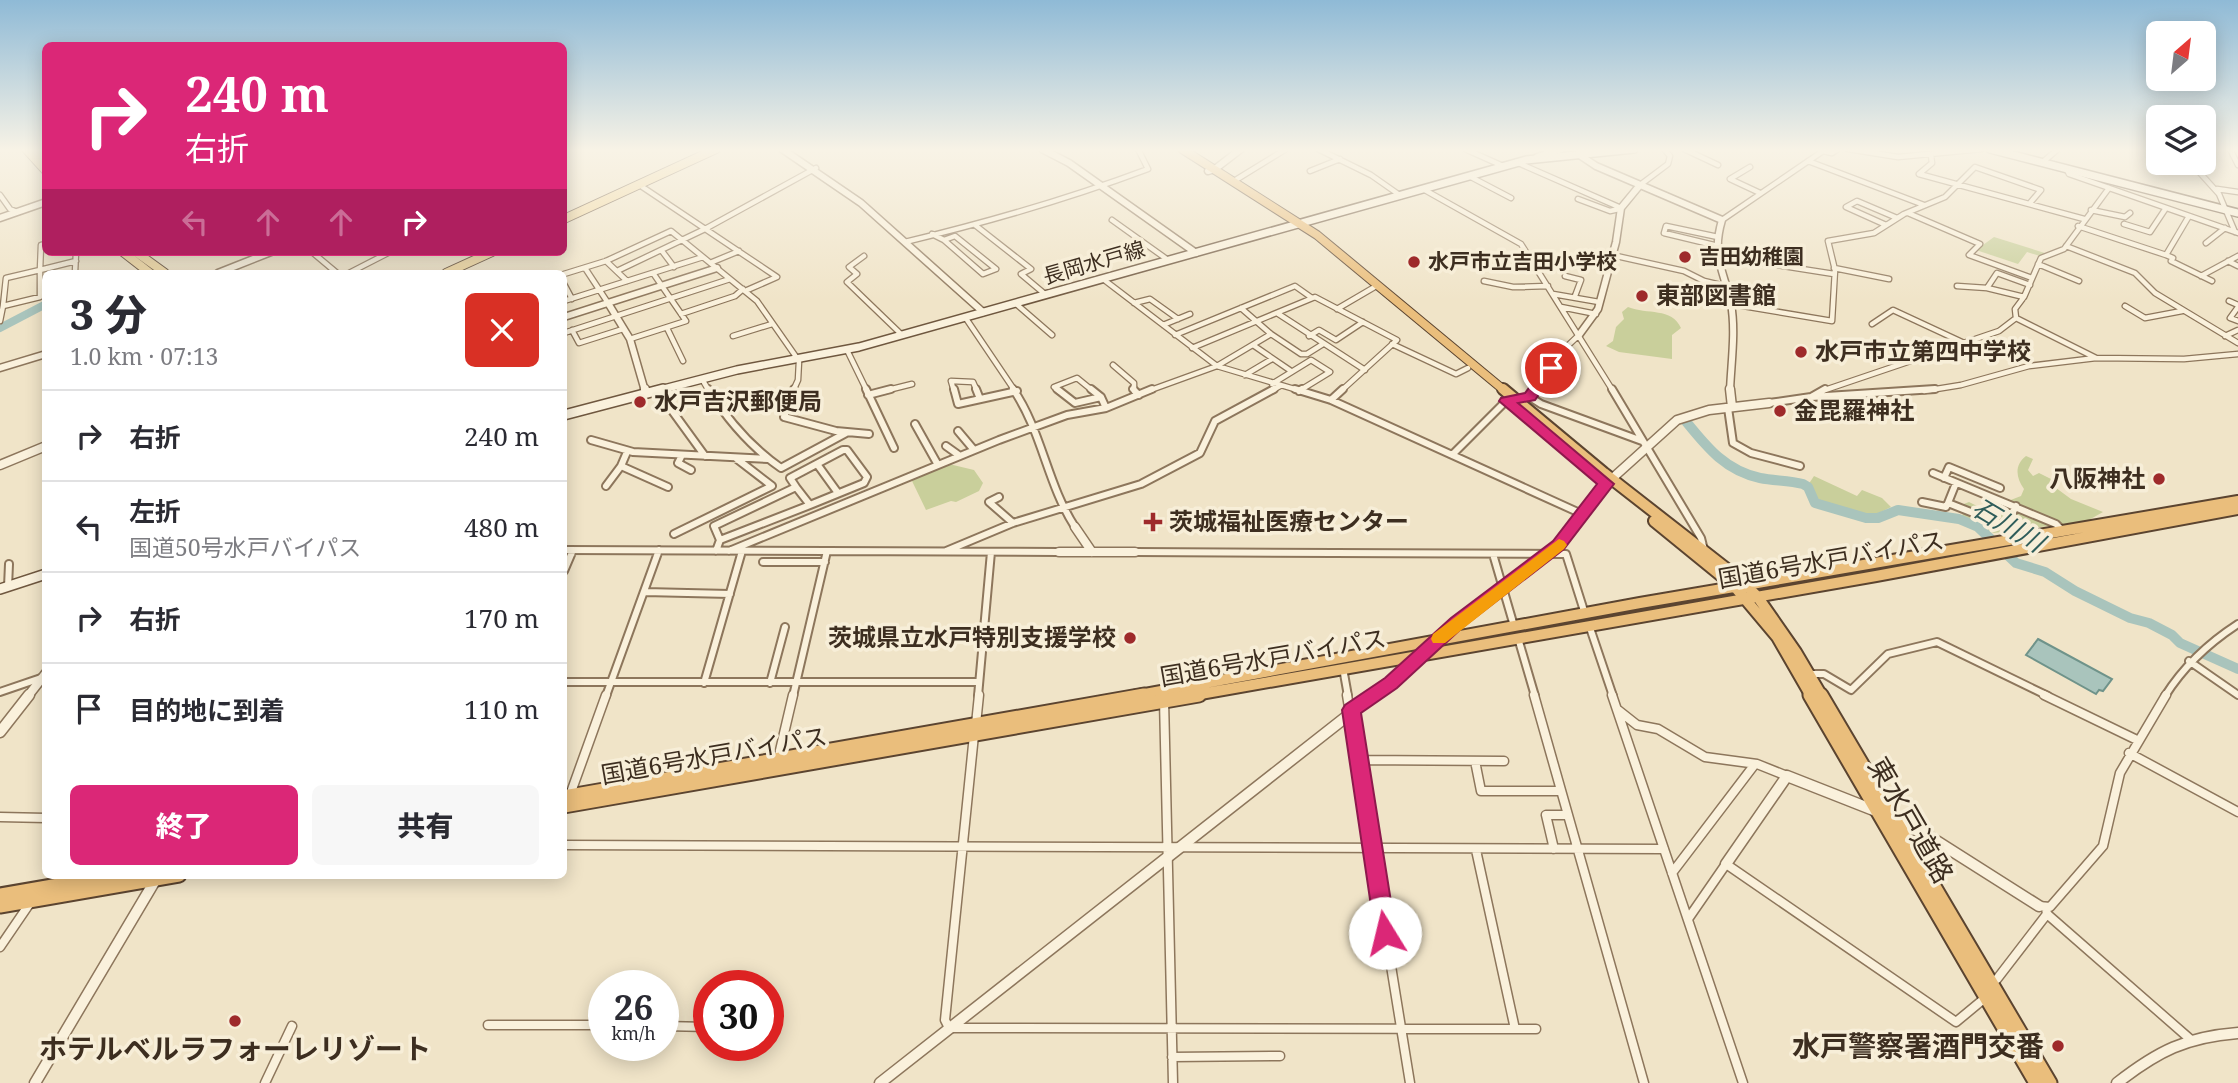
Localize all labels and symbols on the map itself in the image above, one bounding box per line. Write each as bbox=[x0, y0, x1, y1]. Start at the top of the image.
north arrow bbox=[2146, 21, 2216, 91]
street label: 長岡水戸線 bbox=[1039, 234, 1148, 290]
place label: 吉田幼稚園 bbox=[1699, 242, 1804, 270]
place label: 水戸市立吉田小学校 bbox=[1428, 247, 1617, 275]
marker: 吉田幼稚園 bbox=[1677, 249, 1693, 265]
marker: 水戸市立吉田小学校 bbox=[1406, 254, 1422, 270]
place label: 東部図書館 bbox=[1656, 278, 1776, 311]
marker: 東部図書館 bbox=[1634, 288, 1650, 304]
place label: 水戸市立第四中学校 bbox=[1815, 334, 2031, 367]
pin bbox=[1521, 338, 1581, 398]
marker: 水戸市立第四中学校 bbox=[1793, 344, 1809, 360]
place label: 水戸吉沢郵便局 bbox=[654, 384, 822, 417]
place label: 金毘羅神社 bbox=[1794, 393, 1914, 426]
marker: 水戸吉沢郵便局 bbox=[632, 394, 648, 410]
marker: 金毘羅神社 bbox=[1772, 403, 1788, 419]
place label: 八阪神社 bbox=[2049, 461, 2145, 494]
marker: 八阪神社 bbox=[2151, 471, 2167, 487]
water label: 石川川 bbox=[1966, 489, 2054, 561]
place label: 茨城福祉医療センター bbox=[1169, 504, 1409, 537]
marker: 茨城福祉医療センター bbox=[1143, 512, 1163, 532]
street label: 国道6号水戸バイパス bbox=[1715, 522, 1946, 595]
place label: 茨城県立水戸特別支援学校 bbox=[828, 620, 1116, 653]
street label: 国道6号水戸バイパス bbox=[1157, 620, 1388, 693]
marker: 茨城県立水戸特別支援学校 bbox=[1122, 630, 1138, 646]
street label: 国道6号水戸バイパス bbox=[598, 718, 829, 791]
street label: 東水戸道路 bbox=[1860, 749, 1963, 890]
position arrow bbox=[1348, 896, 1422, 970]
speed limit sign: 30 bbox=[693, 970, 784, 1061]
marker: ホテルベルラフォーレリゾート bbox=[227, 1013, 243, 1029]
place label: 水戸警察署酒門交番 bbox=[1792, 1026, 2044, 1064]
place label: ホテルベルラフォーレリゾート bbox=[39, 1029, 431, 1067]
marker: 水戸警察署酒門交番 bbox=[2050, 1038, 2066, 1054]

